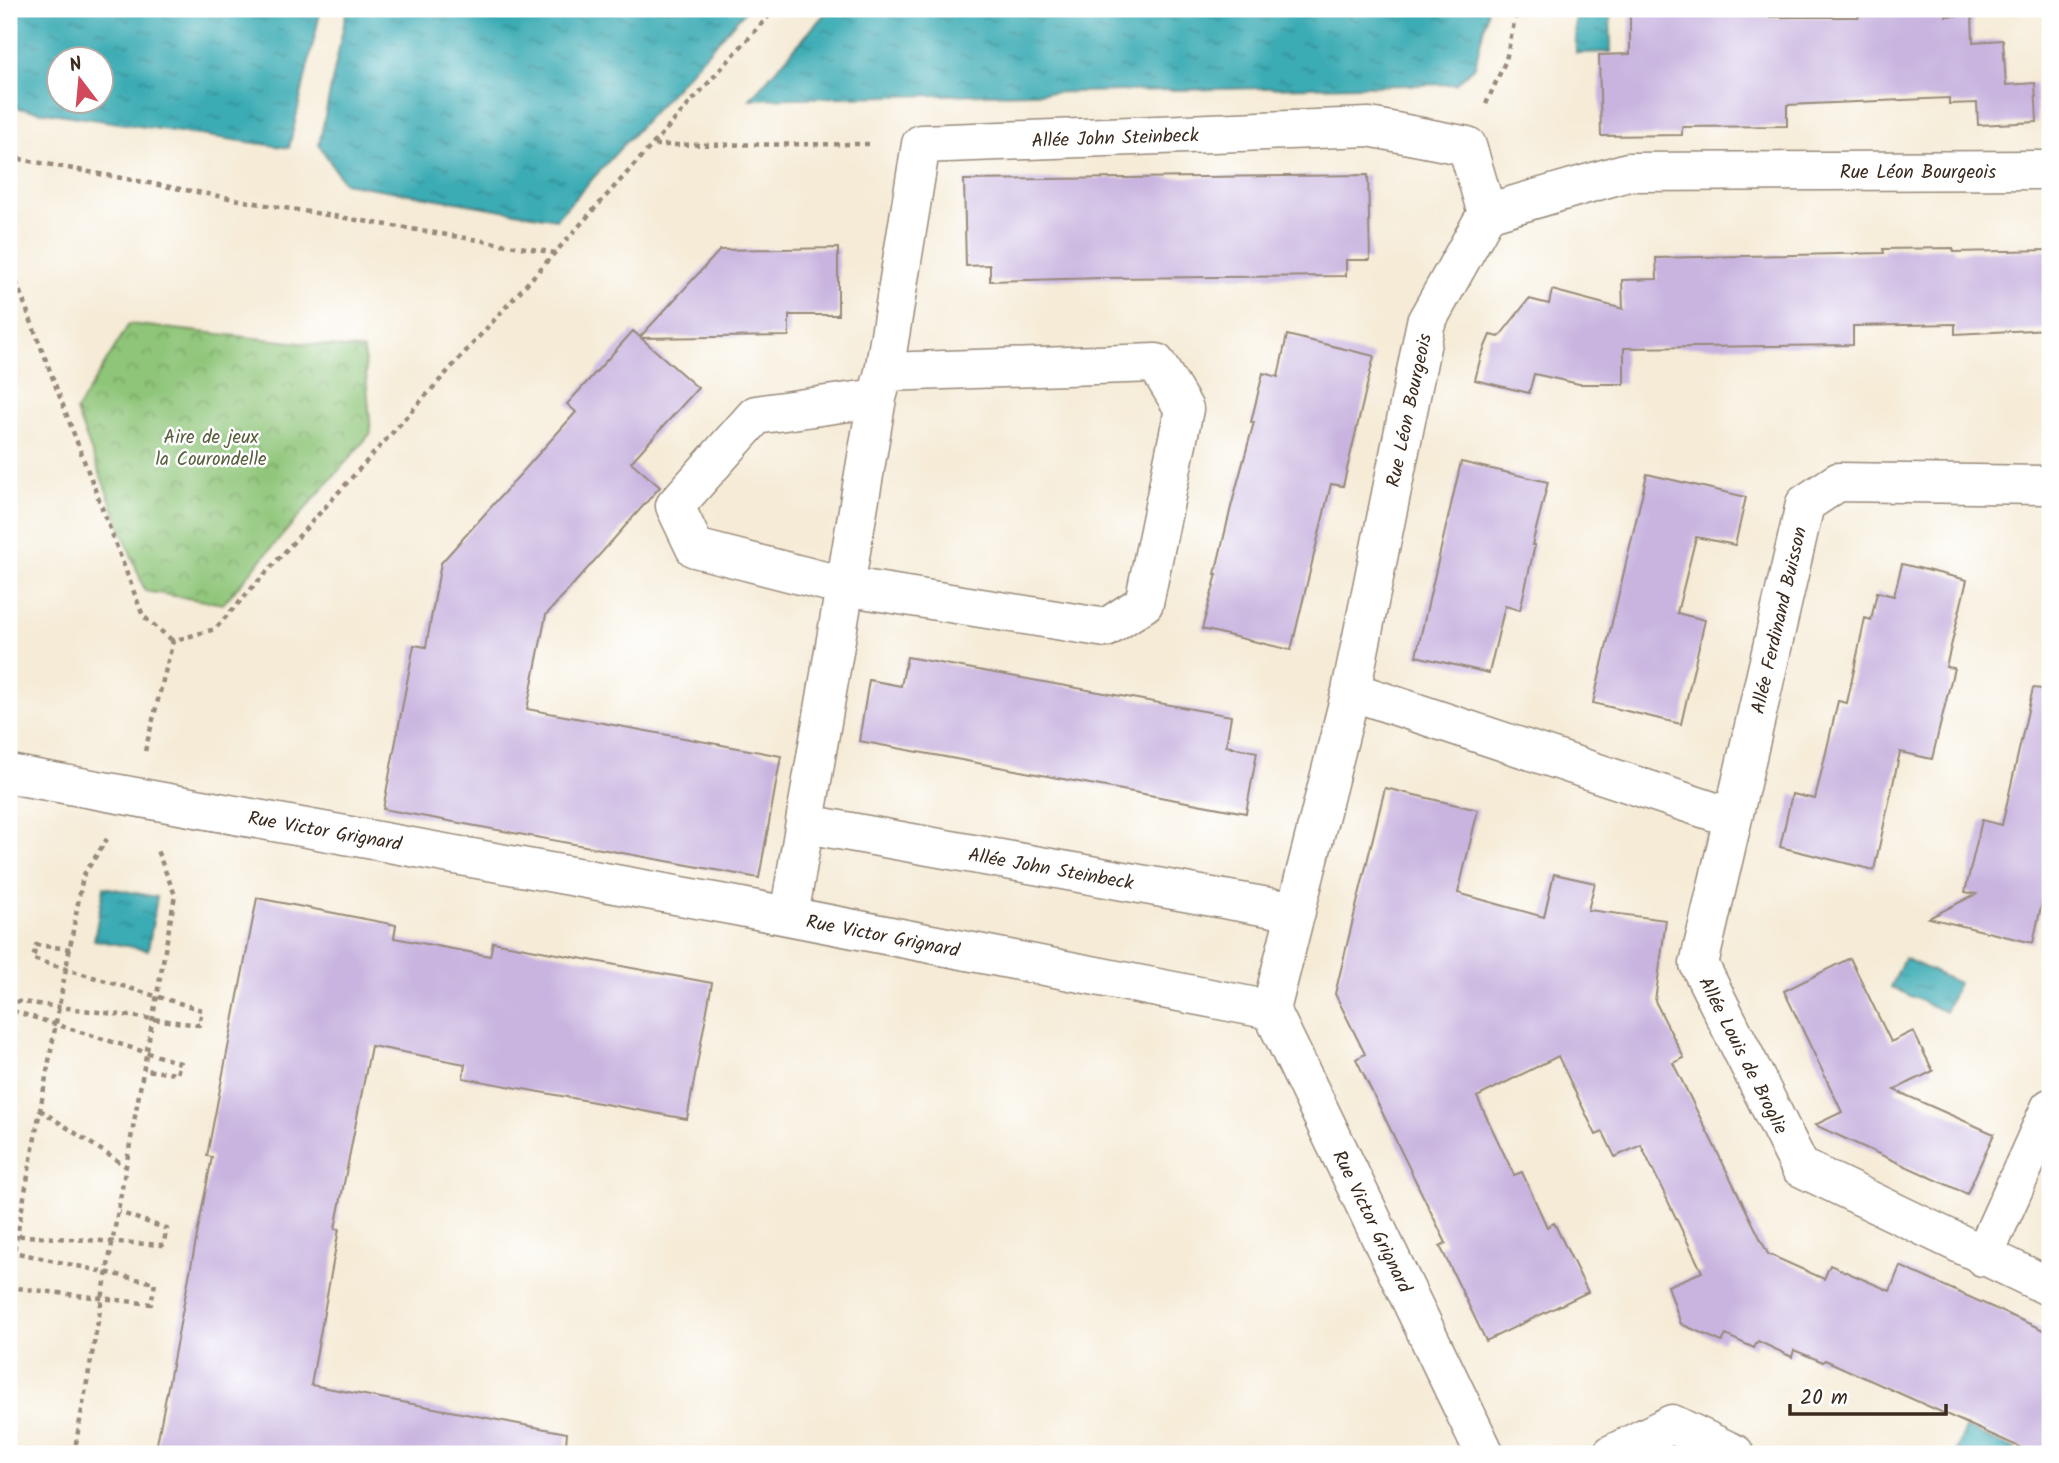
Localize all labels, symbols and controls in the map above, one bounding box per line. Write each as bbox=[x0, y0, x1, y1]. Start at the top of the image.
north arrow bbox=[46, 46, 116, 116]
text: N bbox=[66, 50, 86, 82]
street label: Allée John Steinbeck bbox=[1031, 121, 1199, 157]
street label: Rue Léon Bourgeois bbox=[1840, 158, 1996, 188]
street label: Rue Léon Bourgeois bbox=[1379, 331, 1441, 490]
park label: Aire de jeux la Courondelle bbox=[155, 423, 267, 475]
street label: Allée Ferdinand Buisson bbox=[1744, 524, 1816, 717]
street label: Rue Victor Grignard bbox=[245, 804, 404, 860]
street label: Allée John Steinbeck bbox=[966, 841, 1136, 899]
street label: Rue Victor Grignard bbox=[803, 907, 962, 967]
street label: Allée Louis de Broglie bbox=[1690, 972, 1795, 1140]
street label: Rue Victor Grignard bbox=[1324, 1145, 1419, 1299]
scale bar bbox=[1790, 1372, 1945, 1416]
text: 20 m bbox=[1800, 1382, 1848, 1415]

